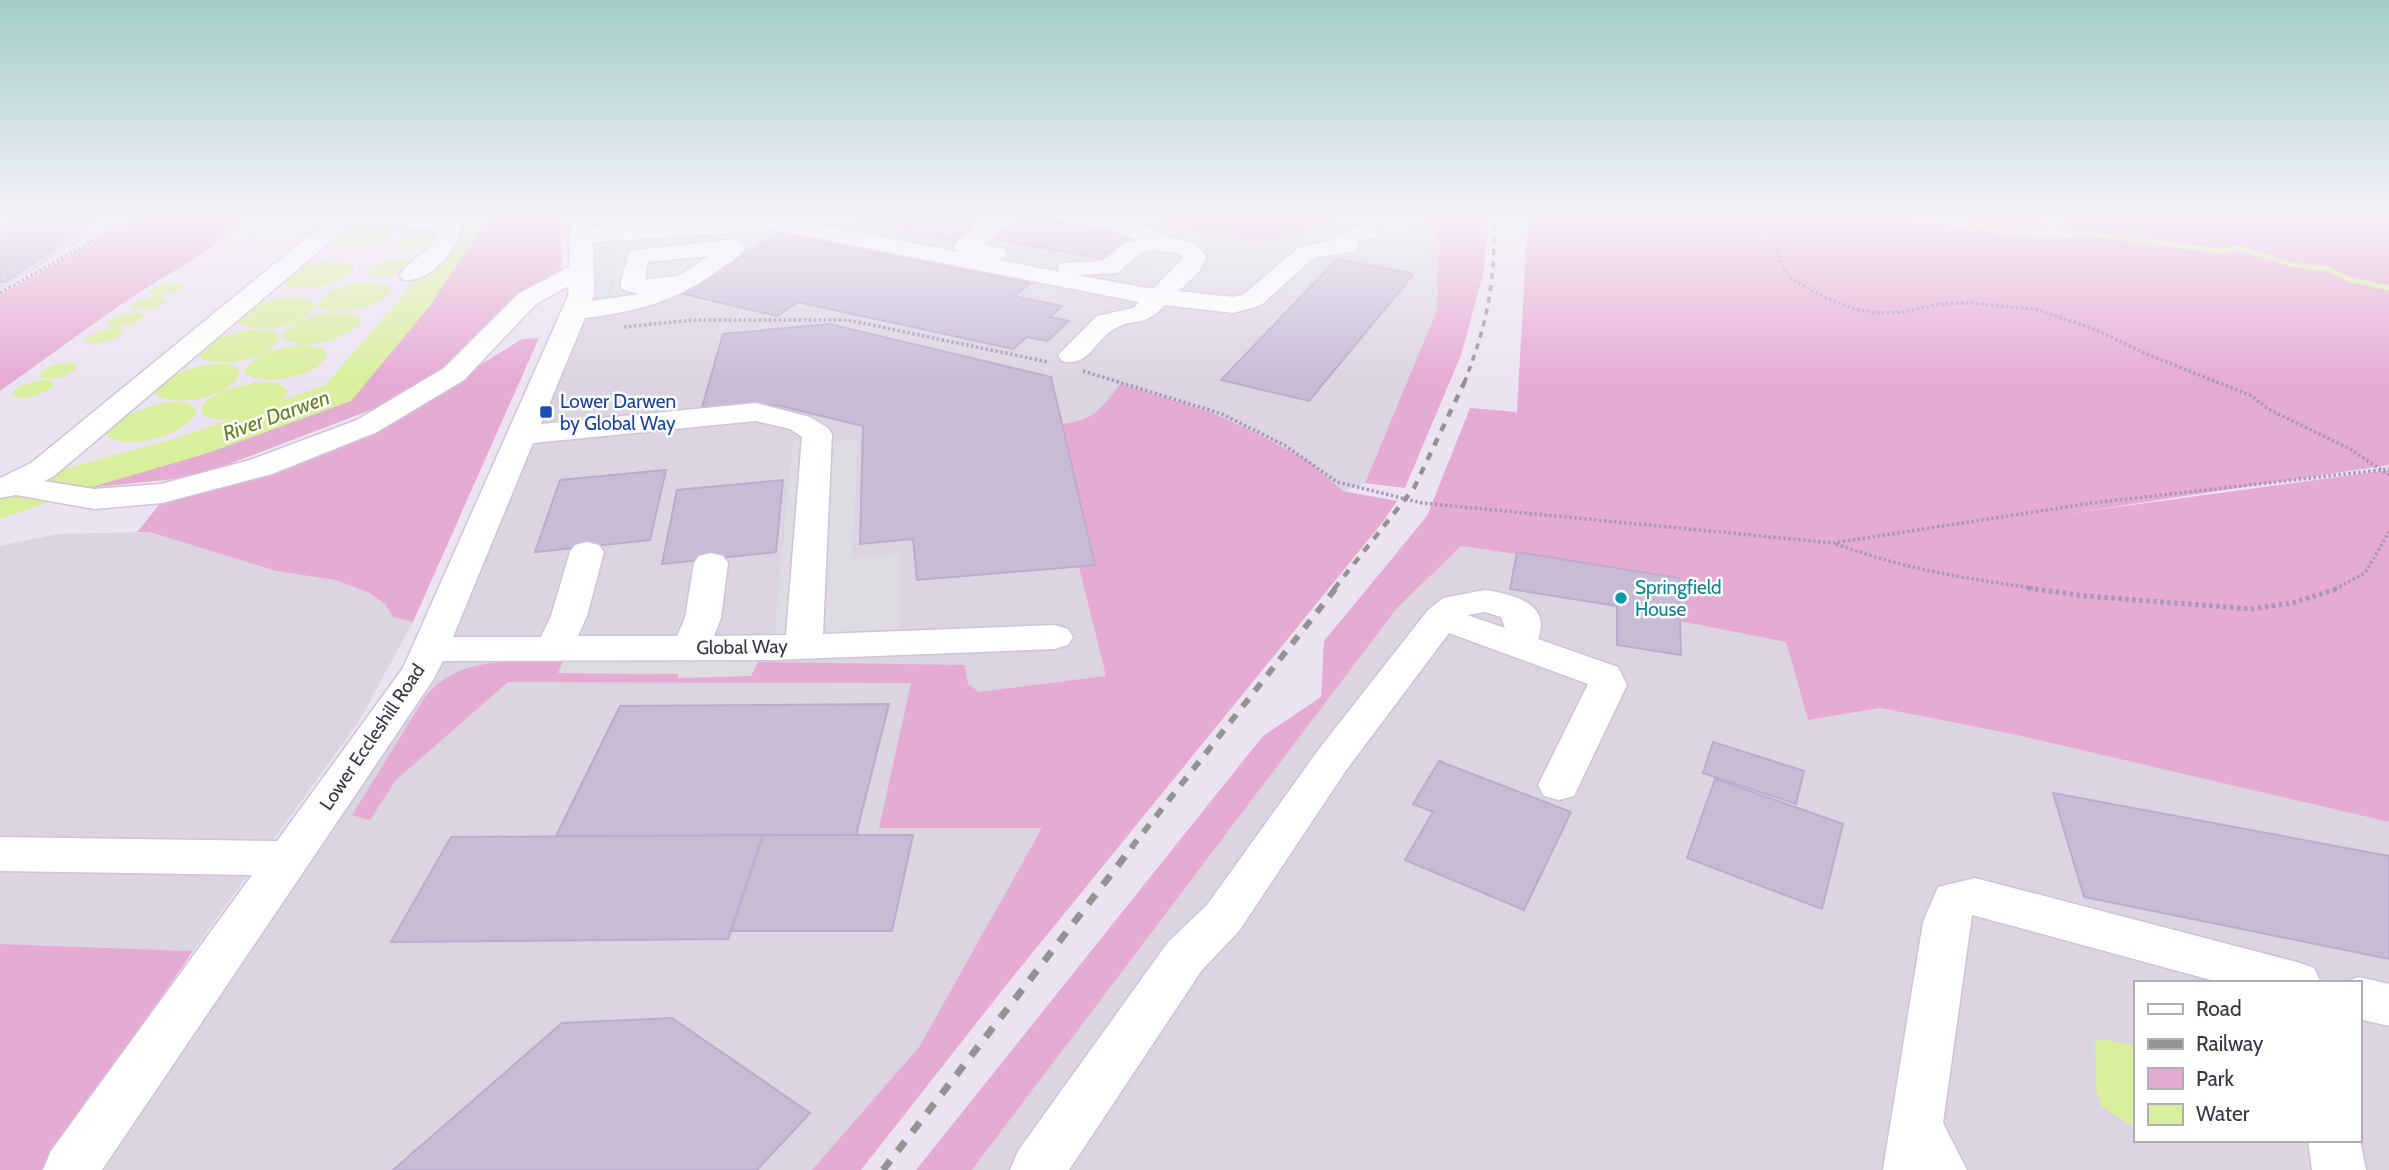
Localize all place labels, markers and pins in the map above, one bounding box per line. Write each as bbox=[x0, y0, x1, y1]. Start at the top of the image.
place label: Lower Darwen by Global Way bbox=[560, 390, 676, 435]
marker: Lower Darwen by Global Way bbox=[538, 404, 554, 420]
place label: Springfield House bbox=[1635, 576, 1722, 621]
marker: Springfield House bbox=[1613, 590, 1629, 606]

